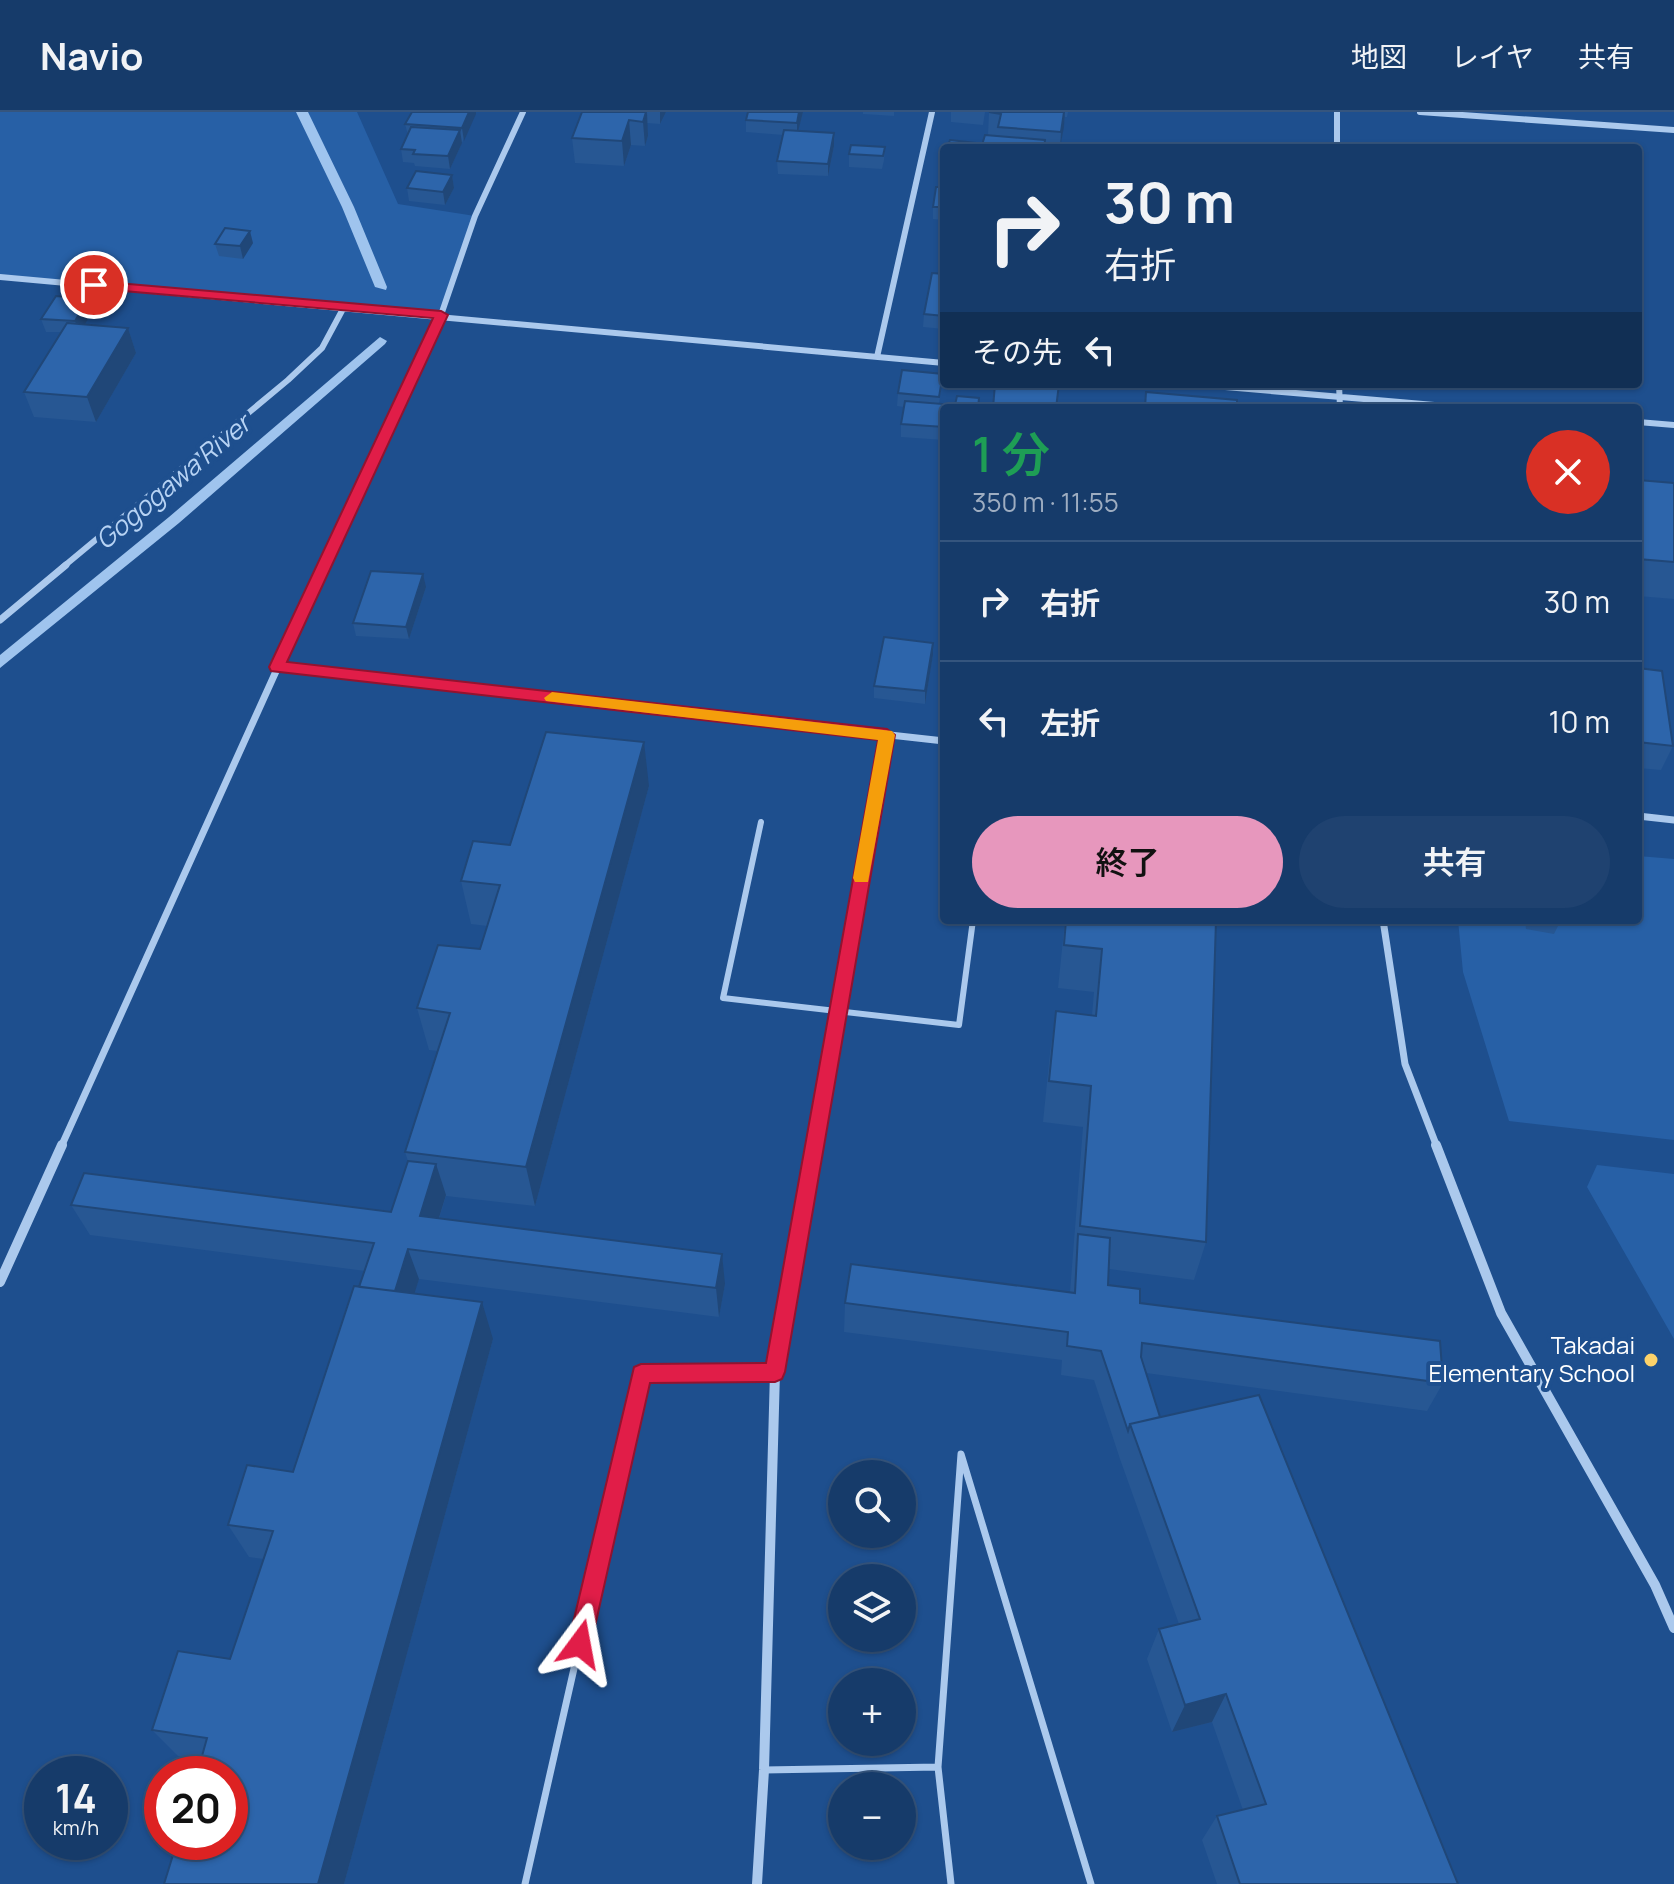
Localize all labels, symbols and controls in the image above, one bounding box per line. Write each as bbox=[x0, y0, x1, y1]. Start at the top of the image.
text: Navio bbox=[40, 29, 144, 81]
text: 地図 bbox=[1351, 37, 1407, 75]
text: レイヤ bbox=[1451, 37, 1534, 75]
text: 共有 bbox=[1578, 37, 1634, 75]
text: 30 m bbox=[1104, 163, 1235, 240]
icon: right bbox=[972, 176, 1076, 280]
text: 右折 bbox=[1104, 240, 1176, 289]
pin bbox=[60, 251, 128, 319]
icon: arrive bbox=[72, 263, 116, 307]
icon: left bbox=[1078, 328, 1122, 372]
text: その先 bbox=[972, 331, 1062, 372]
water label: Gogogawa River bbox=[87, 403, 260, 557]
text: 1 分 bbox=[972, 421, 1050, 486]
button: close bbox=[1526, 430, 1610, 514]
text: 350 m · 11:55 bbox=[972, 484, 1119, 520]
icon: right bbox=[972, 579, 1016, 623]
text: 30 m bbox=[1544, 581, 1610, 622]
text: 右折 bbox=[1040, 582, 1100, 623]
icon: left bbox=[972, 699, 1016, 743]
text: 10 m bbox=[1549, 701, 1610, 742]
text: 左折 bbox=[1040, 702, 1100, 743]
button: 終了 bbox=[972, 816, 1283, 908]
button: 共有 bbox=[1299, 816, 1610, 908]
place label: Takadai Elementary School bbox=[1429, 1328, 1635, 1389]
marker: Takadai Elementary School bbox=[1642, 1351, 1660, 1369]
map controls bbox=[828, 1460, 916, 1860]
button: search bbox=[828, 1460, 916, 1548]
button: layers bbox=[828, 1564, 916, 1652]
position arrow bbox=[538, 1602, 622, 1686]
button: + bbox=[828, 1668, 916, 1756]
speed limit sign: 20 bbox=[144, 1756, 248, 1860]
text: 14 bbox=[55, 1770, 97, 1825]
button: − bbox=[828, 1772, 916, 1860]
text: km/h bbox=[53, 1814, 99, 1841]

